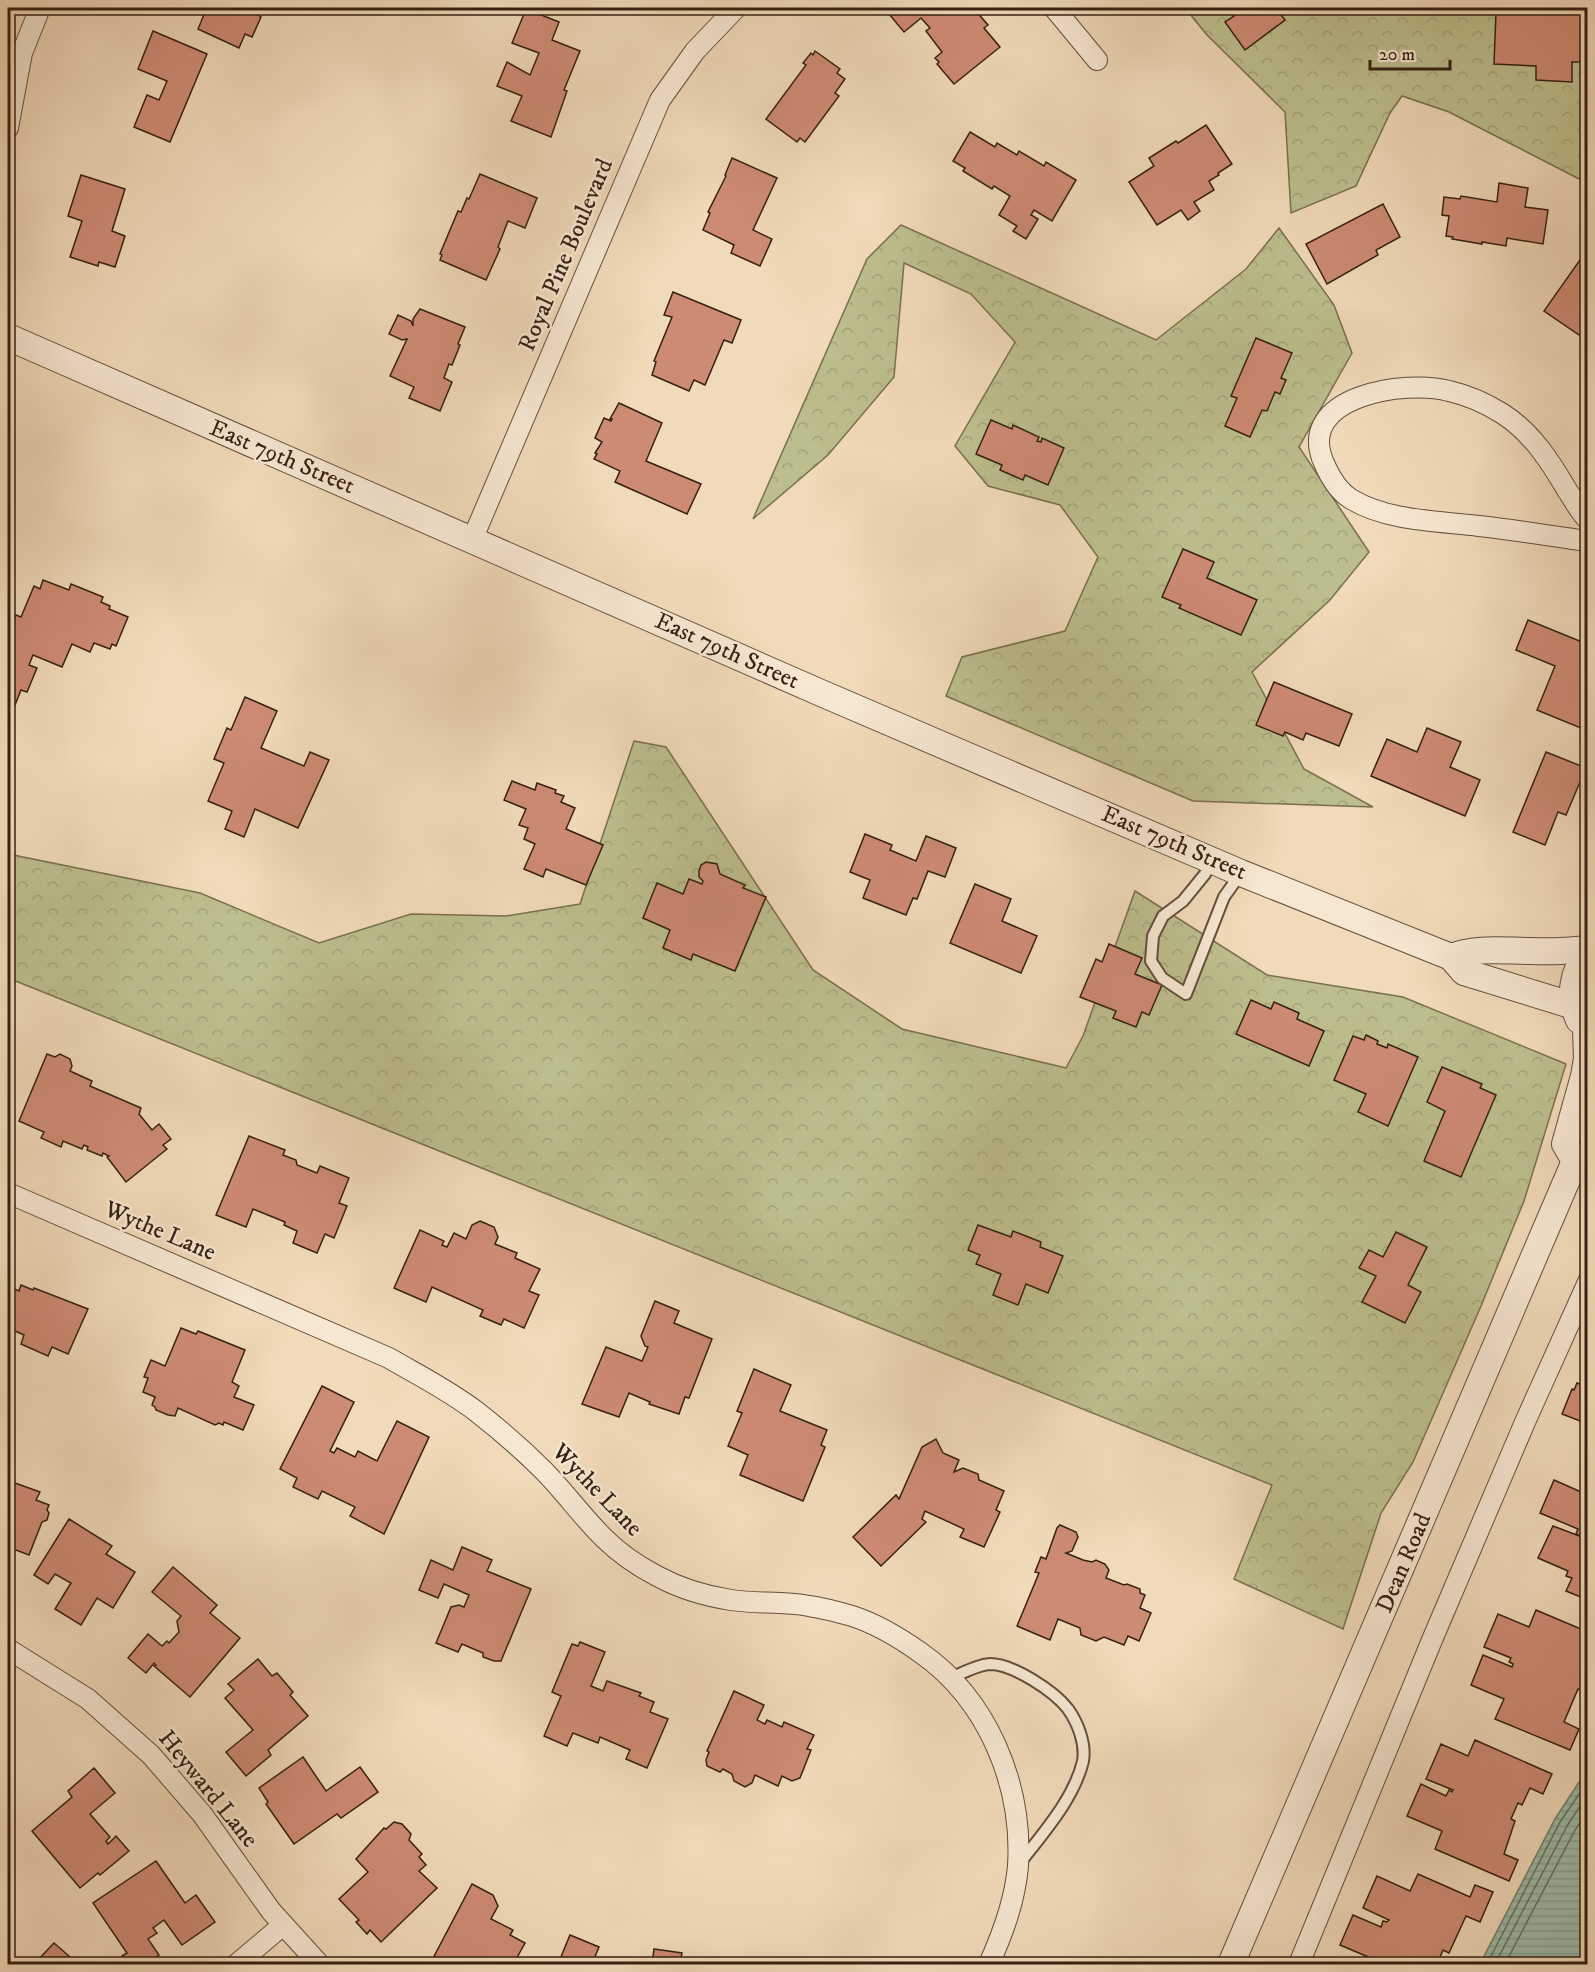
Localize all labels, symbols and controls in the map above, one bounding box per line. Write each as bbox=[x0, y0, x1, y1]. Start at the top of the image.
scale bar bbox=[1370, 33, 1450, 71]
text: 20 m bbox=[1379, 44, 1415, 66]
street label: Royal Pine Boulevard bbox=[512, 154, 620, 356]
street label: East 79th Street bbox=[205, 413, 359, 501]
street label: East 79th Street bbox=[650, 606, 804, 696]
street label: East 79th Street bbox=[1097, 799, 1251, 887]
street label: Wythe Lane bbox=[99, 1194, 220, 1268]
street label: Wythe Lane bbox=[545, 1436, 649, 1543]
street label: Dean Road bbox=[1370, 1509, 1438, 1617]
street label: Heyward Lane bbox=[152, 1724, 265, 1854]

